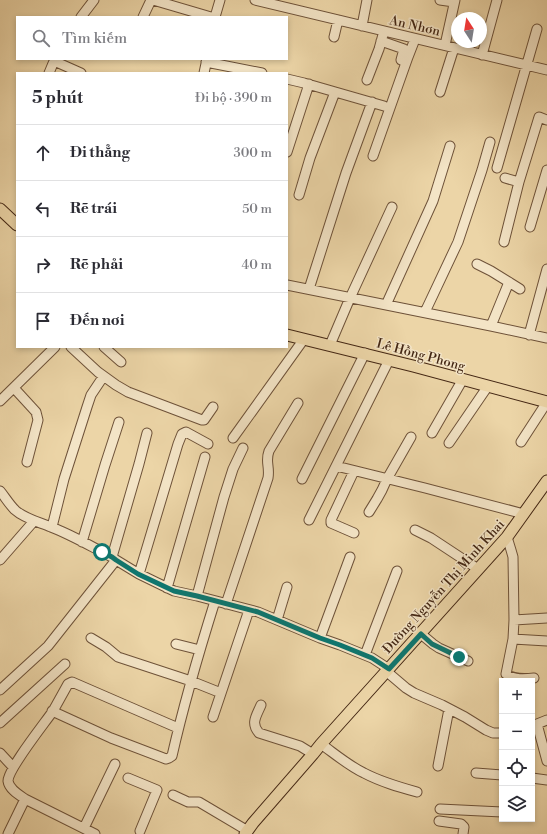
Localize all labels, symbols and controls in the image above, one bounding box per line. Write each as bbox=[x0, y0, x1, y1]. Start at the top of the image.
street label: An Nhơn bbox=[387, 12, 442, 40]
north arrow bbox=[451, 12, 487, 48]
search box bbox=[16, 16, 288, 60]
icon: search bbox=[30, 27, 52, 49]
text: Tìm kiếm bbox=[62, 29, 127, 48]
text: 5 phút bbox=[32, 87, 83, 109]
text: Đi bộ · 390 m bbox=[195, 90, 272, 106]
icon: ahead bbox=[32, 142, 54, 164]
text: Đi thẳng bbox=[70, 143, 130, 162]
text: 300 m bbox=[234, 145, 272, 161]
icon: left bbox=[32, 198, 54, 220]
text: Rẽ trái bbox=[70, 199, 117, 218]
text: 50 m bbox=[242, 201, 272, 217]
icon: right bbox=[32, 254, 54, 276]
text: Rẽ phải bbox=[70, 255, 123, 274]
text: 40 m bbox=[242, 257, 272, 273]
icon: arrive bbox=[32, 310, 54, 332]
text: Đến nơi bbox=[70, 311, 124, 330]
street label: Lê Hồng Phong bbox=[375, 335, 467, 375]
street label: Đường Nguyễn Thị Minh Khai bbox=[379, 516, 508, 657]
route start bbox=[93, 543, 111, 561]
route end bbox=[450, 648, 468, 666]
map controls bbox=[499, 678, 535, 822]
button: + bbox=[499, 678, 535, 714]
button: − bbox=[499, 714, 535, 750]
button: locate bbox=[499, 750, 535, 786]
button: layers bbox=[499, 786, 535, 822]

